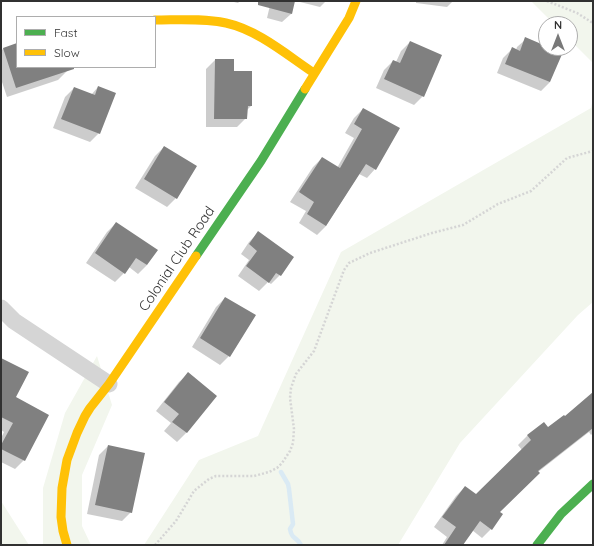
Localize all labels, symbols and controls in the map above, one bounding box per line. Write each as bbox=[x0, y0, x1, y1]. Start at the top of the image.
legend bbox=[16, 16, 156, 68]
north arrow bbox=[538, 16, 578, 56]
text: N bbox=[554, 18, 562, 32]
text: Fast bbox=[54, 25, 78, 40]
text: Slow bbox=[54, 45, 80, 60]
street label: Colonial Club Road bbox=[136, 203, 218, 315]

